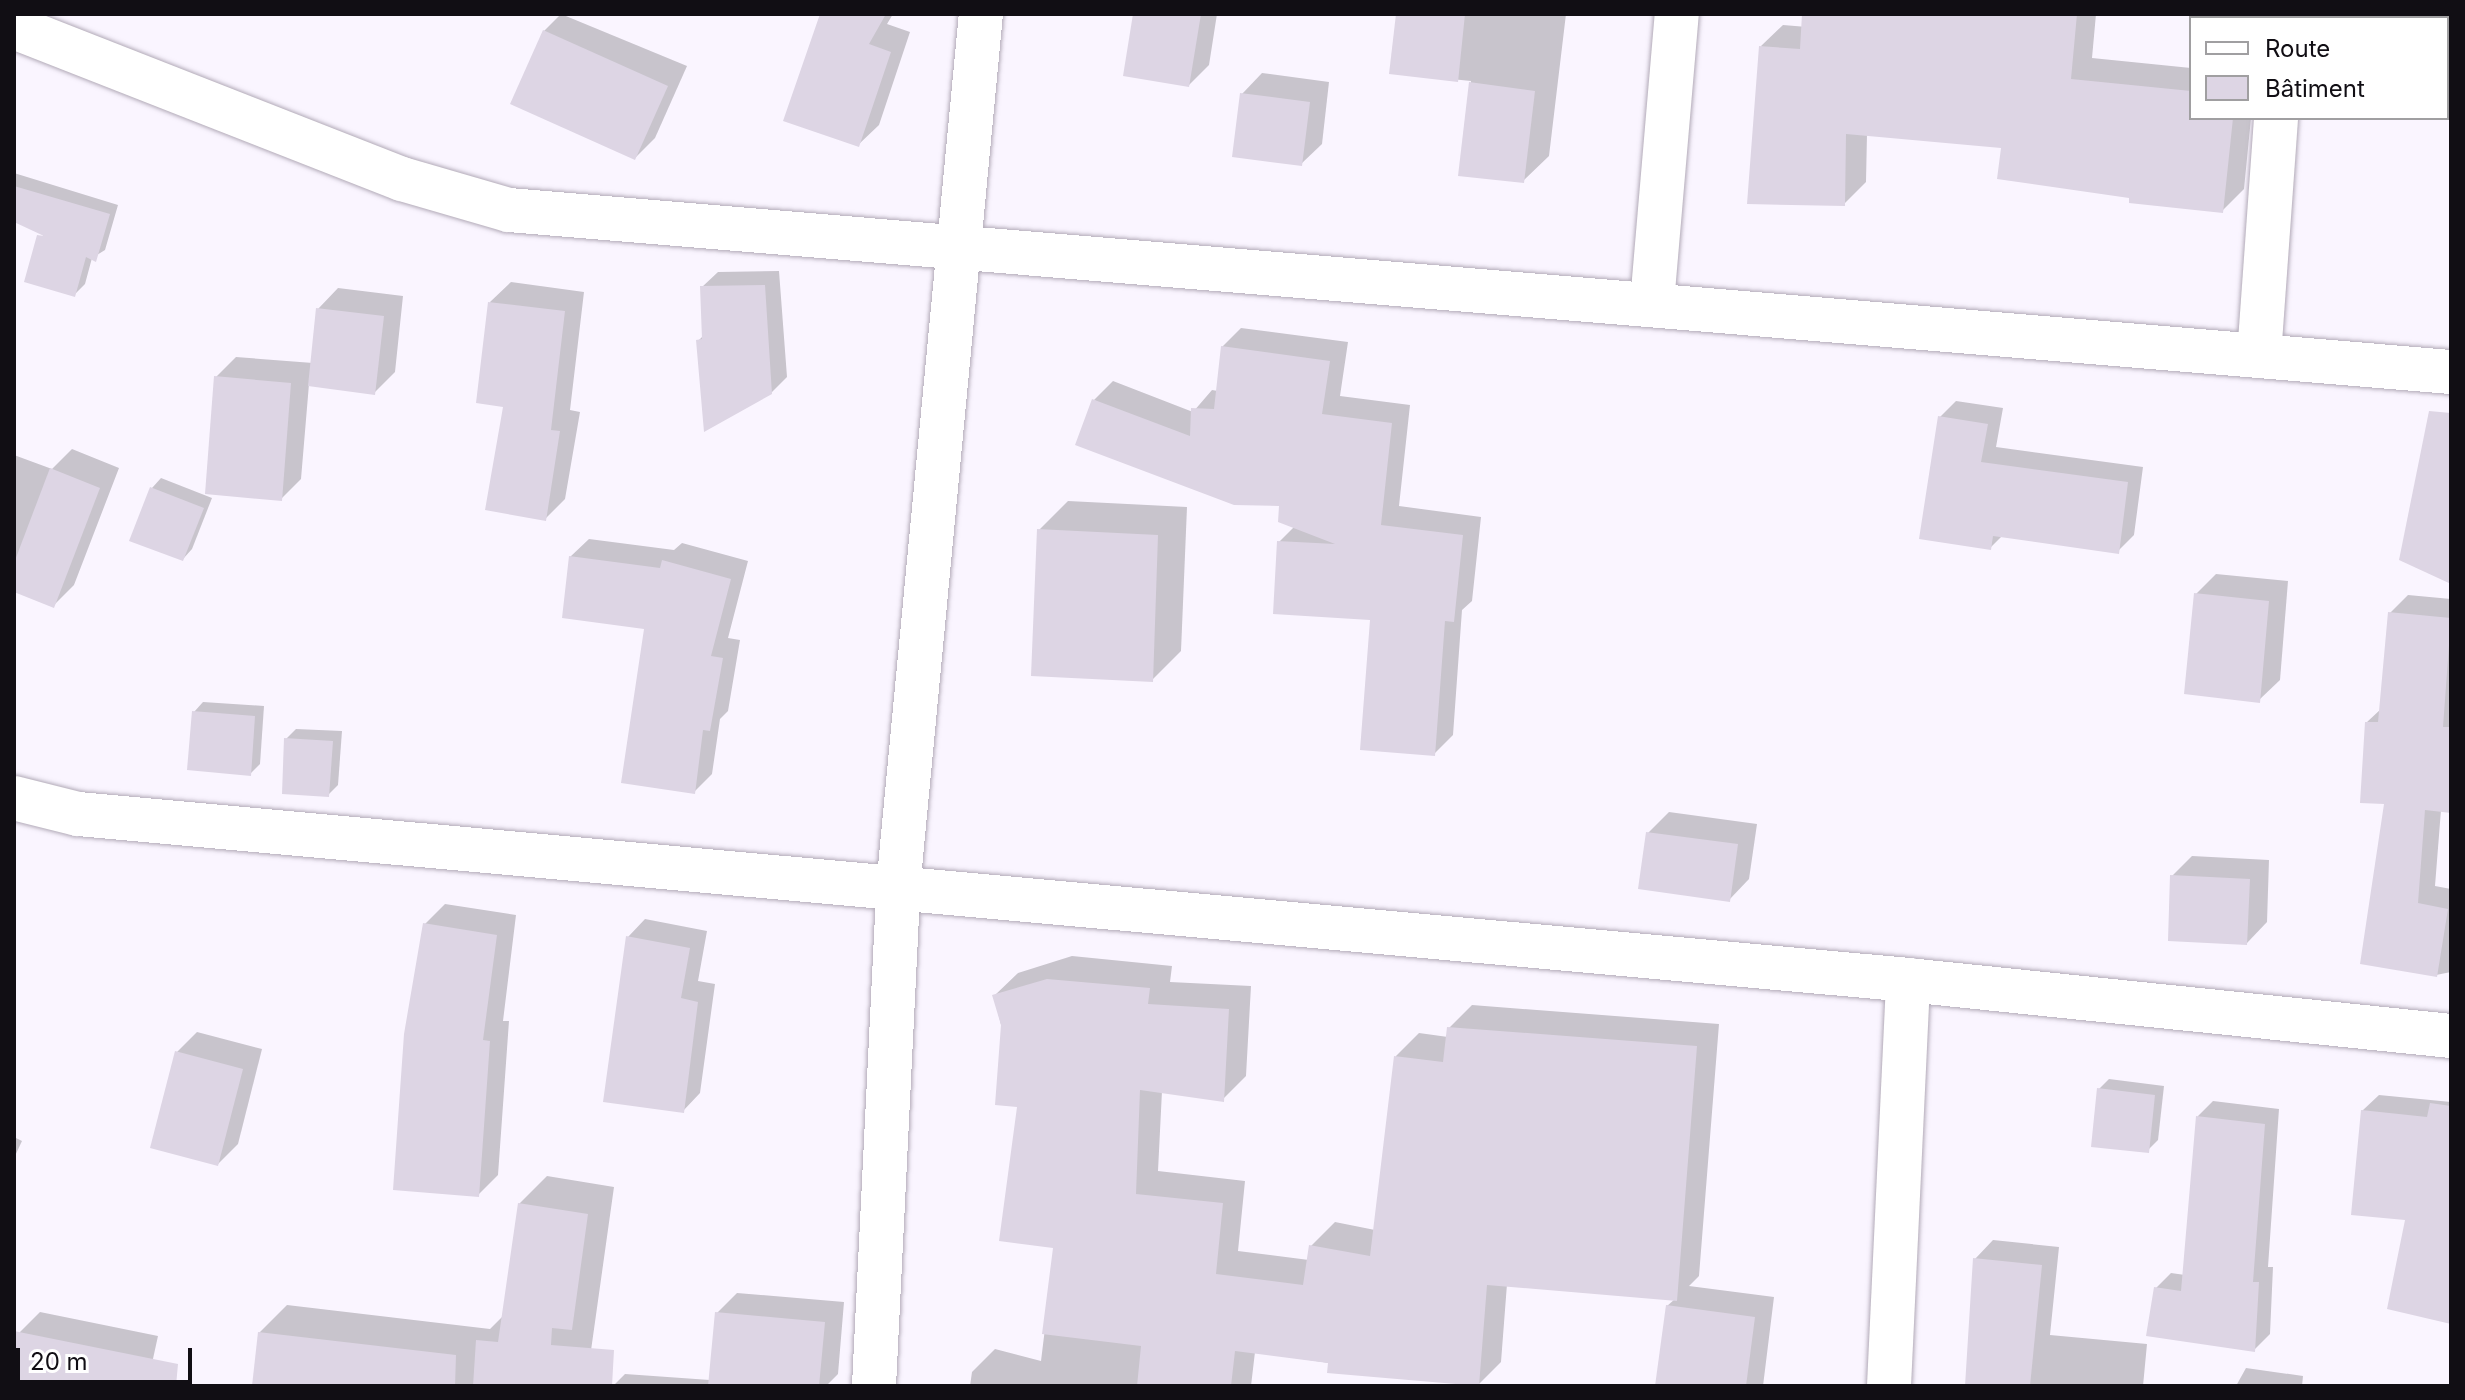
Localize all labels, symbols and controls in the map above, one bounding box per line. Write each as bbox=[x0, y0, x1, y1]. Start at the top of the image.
legend bbox=[2189, 16, 2449, 120]
text: Route bbox=[2265, 34, 2330, 63]
text: Bâtiment bbox=[2265, 74, 2365, 103]
scale bar bbox=[20, 1332, 196, 1382]
text: 20 m bbox=[30, 1347, 88, 1376]

